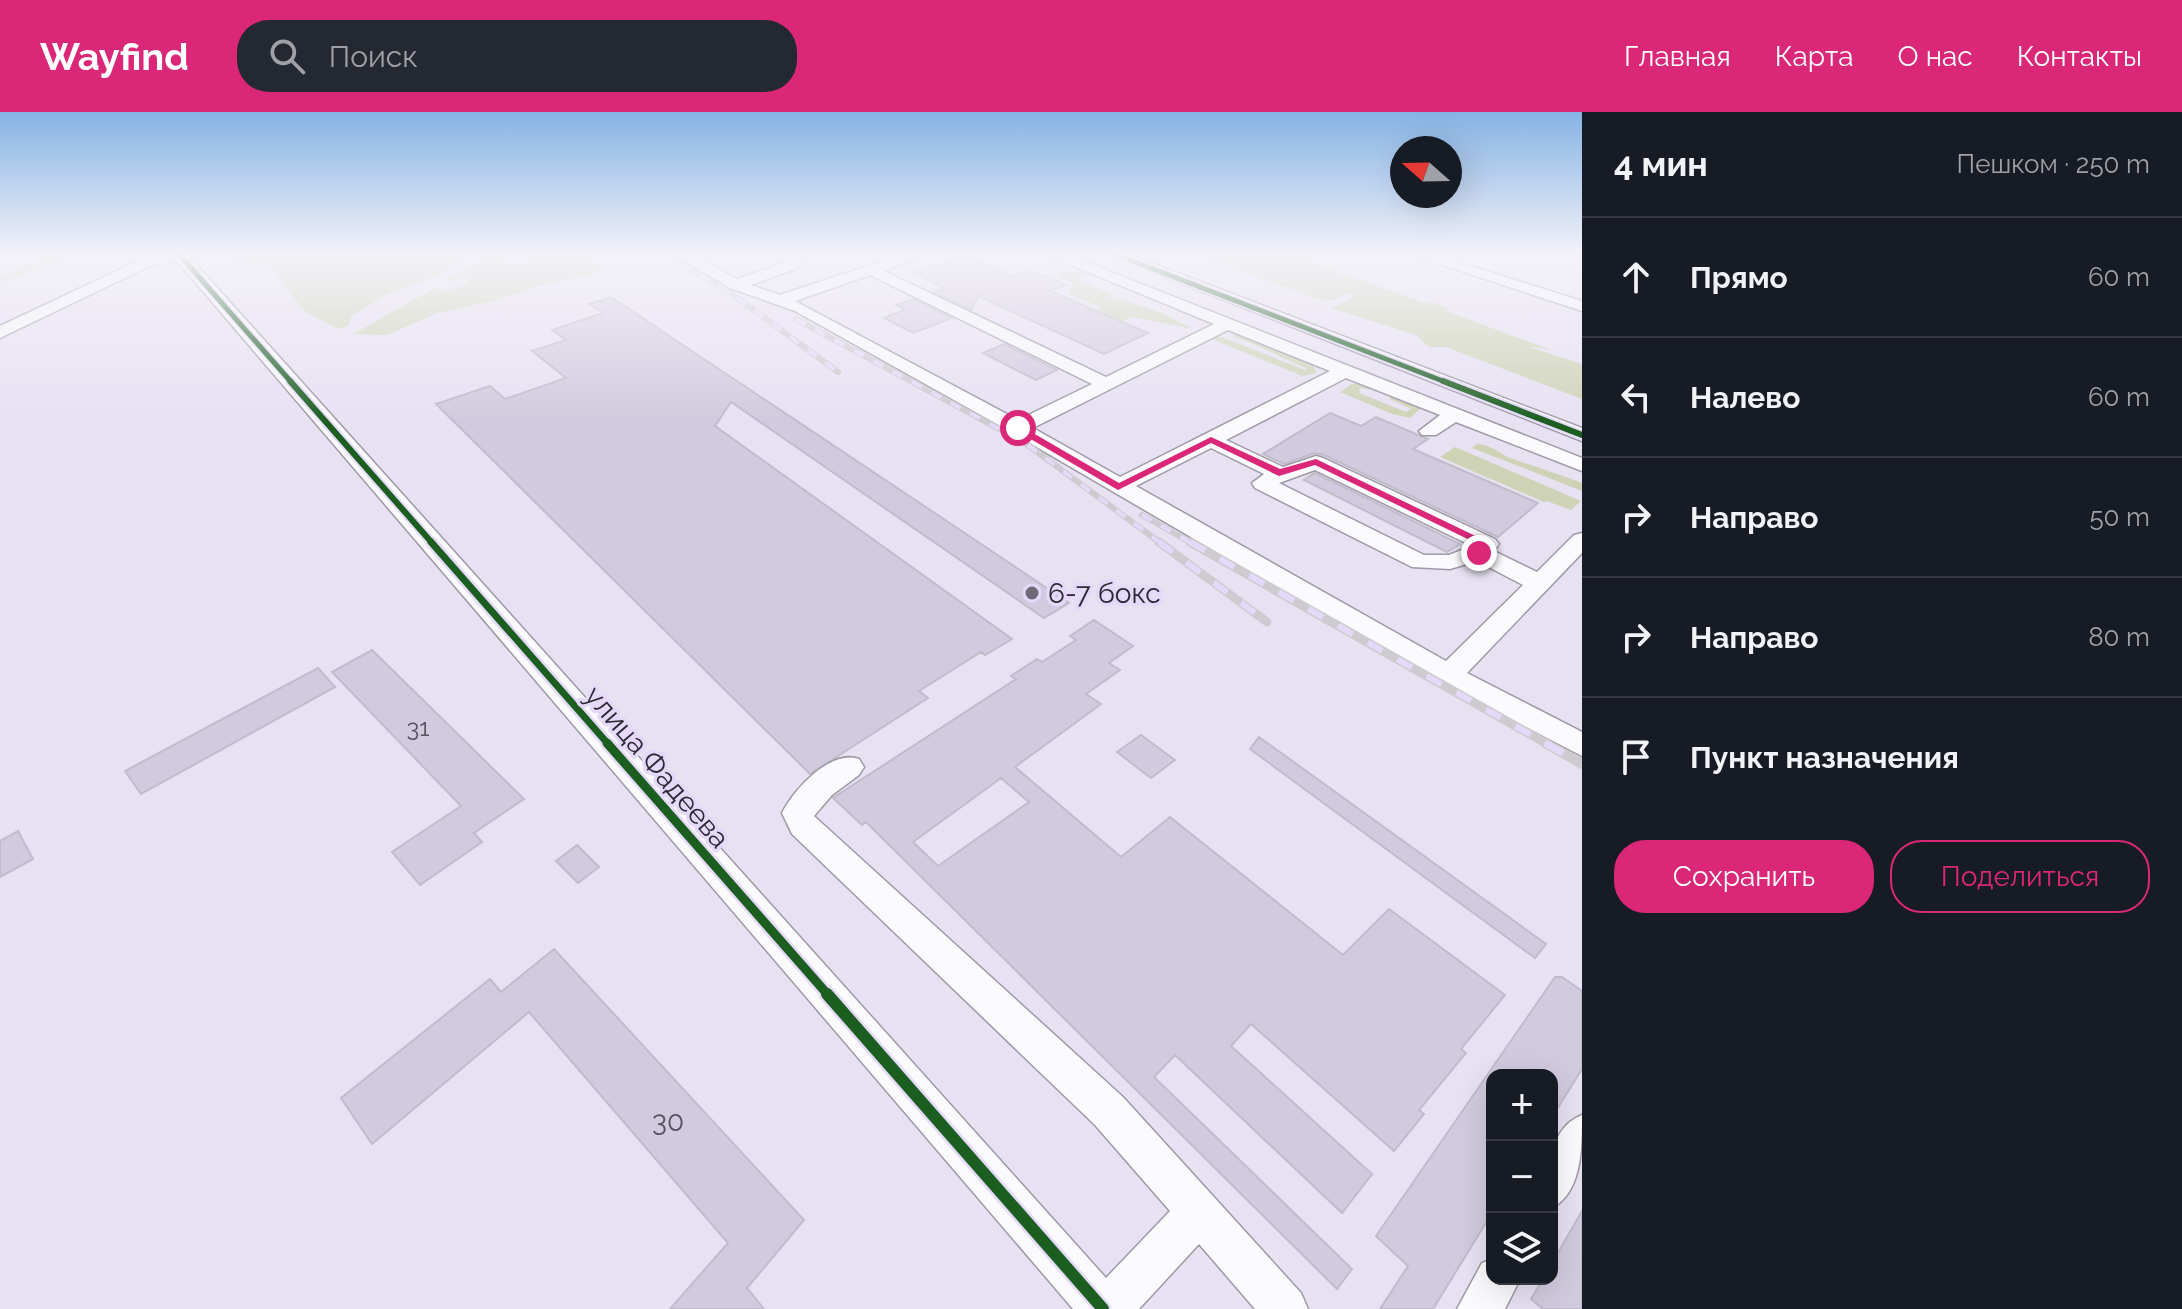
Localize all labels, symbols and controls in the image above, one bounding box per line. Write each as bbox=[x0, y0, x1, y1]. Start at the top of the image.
search box bbox=[237, 20, 797, 92]
text: Wayfind bbox=[40, 34, 189, 79]
icon: search bbox=[265, 34, 309, 78]
text: Поиск bbox=[329, 39, 418, 74]
text: Главная bbox=[1624, 40, 1731, 73]
text: Карта bbox=[1775, 40, 1854, 73]
text: О нас bbox=[1898, 40, 1973, 73]
text: Контакты bbox=[2017, 40, 2142, 73]
north arrow bbox=[1390, 136, 1462, 208]
text: 4 мин bbox=[1614, 144, 1708, 184]
text: Пешком · 250 m bbox=[1957, 149, 2150, 179]
icon: ahead bbox=[1614, 255, 1658, 299]
text: Прямо bbox=[1690, 260, 1788, 295]
text: 60 m bbox=[2088, 262, 2150, 292]
icon: left bbox=[1614, 375, 1658, 419]
text: Налево bbox=[1690, 380, 1800, 415]
text: 60 m bbox=[2088, 382, 2150, 412]
route start bbox=[1000, 410, 1036, 446]
icon: right bbox=[1614, 495, 1658, 539]
text: Направо bbox=[1690, 500, 1819, 535]
text: 50 m bbox=[2089, 502, 2150, 532]
route end bbox=[1461, 535, 1497, 571]
place label: 6-7 бокс bbox=[1048, 577, 1161, 610]
marker: 6-7 бокс bbox=[1023, 584, 1041, 602]
icon: right bbox=[1614, 615, 1658, 659]
text: Направо bbox=[1690, 620, 1819, 655]
text: 80 m bbox=[2088, 622, 2150, 652]
street label: улица Фадеева bbox=[578, 679, 736, 855]
house number: 31 bbox=[406, 713, 430, 742]
icon: arrive bbox=[1614, 735, 1658, 779]
text: Пункт назначения bbox=[1690, 740, 1959, 775]
button: Сохранить bbox=[1614, 840, 1874, 913]
button: Поделиться bbox=[1890, 840, 2150, 913]
map controls bbox=[1486, 1069, 1558, 1285]
button: + bbox=[1486, 1069, 1558, 1141]
house number: 30 bbox=[652, 1105, 684, 1138]
button: − bbox=[1486, 1141, 1558, 1213]
button: layers bbox=[1486, 1213, 1558, 1285]

